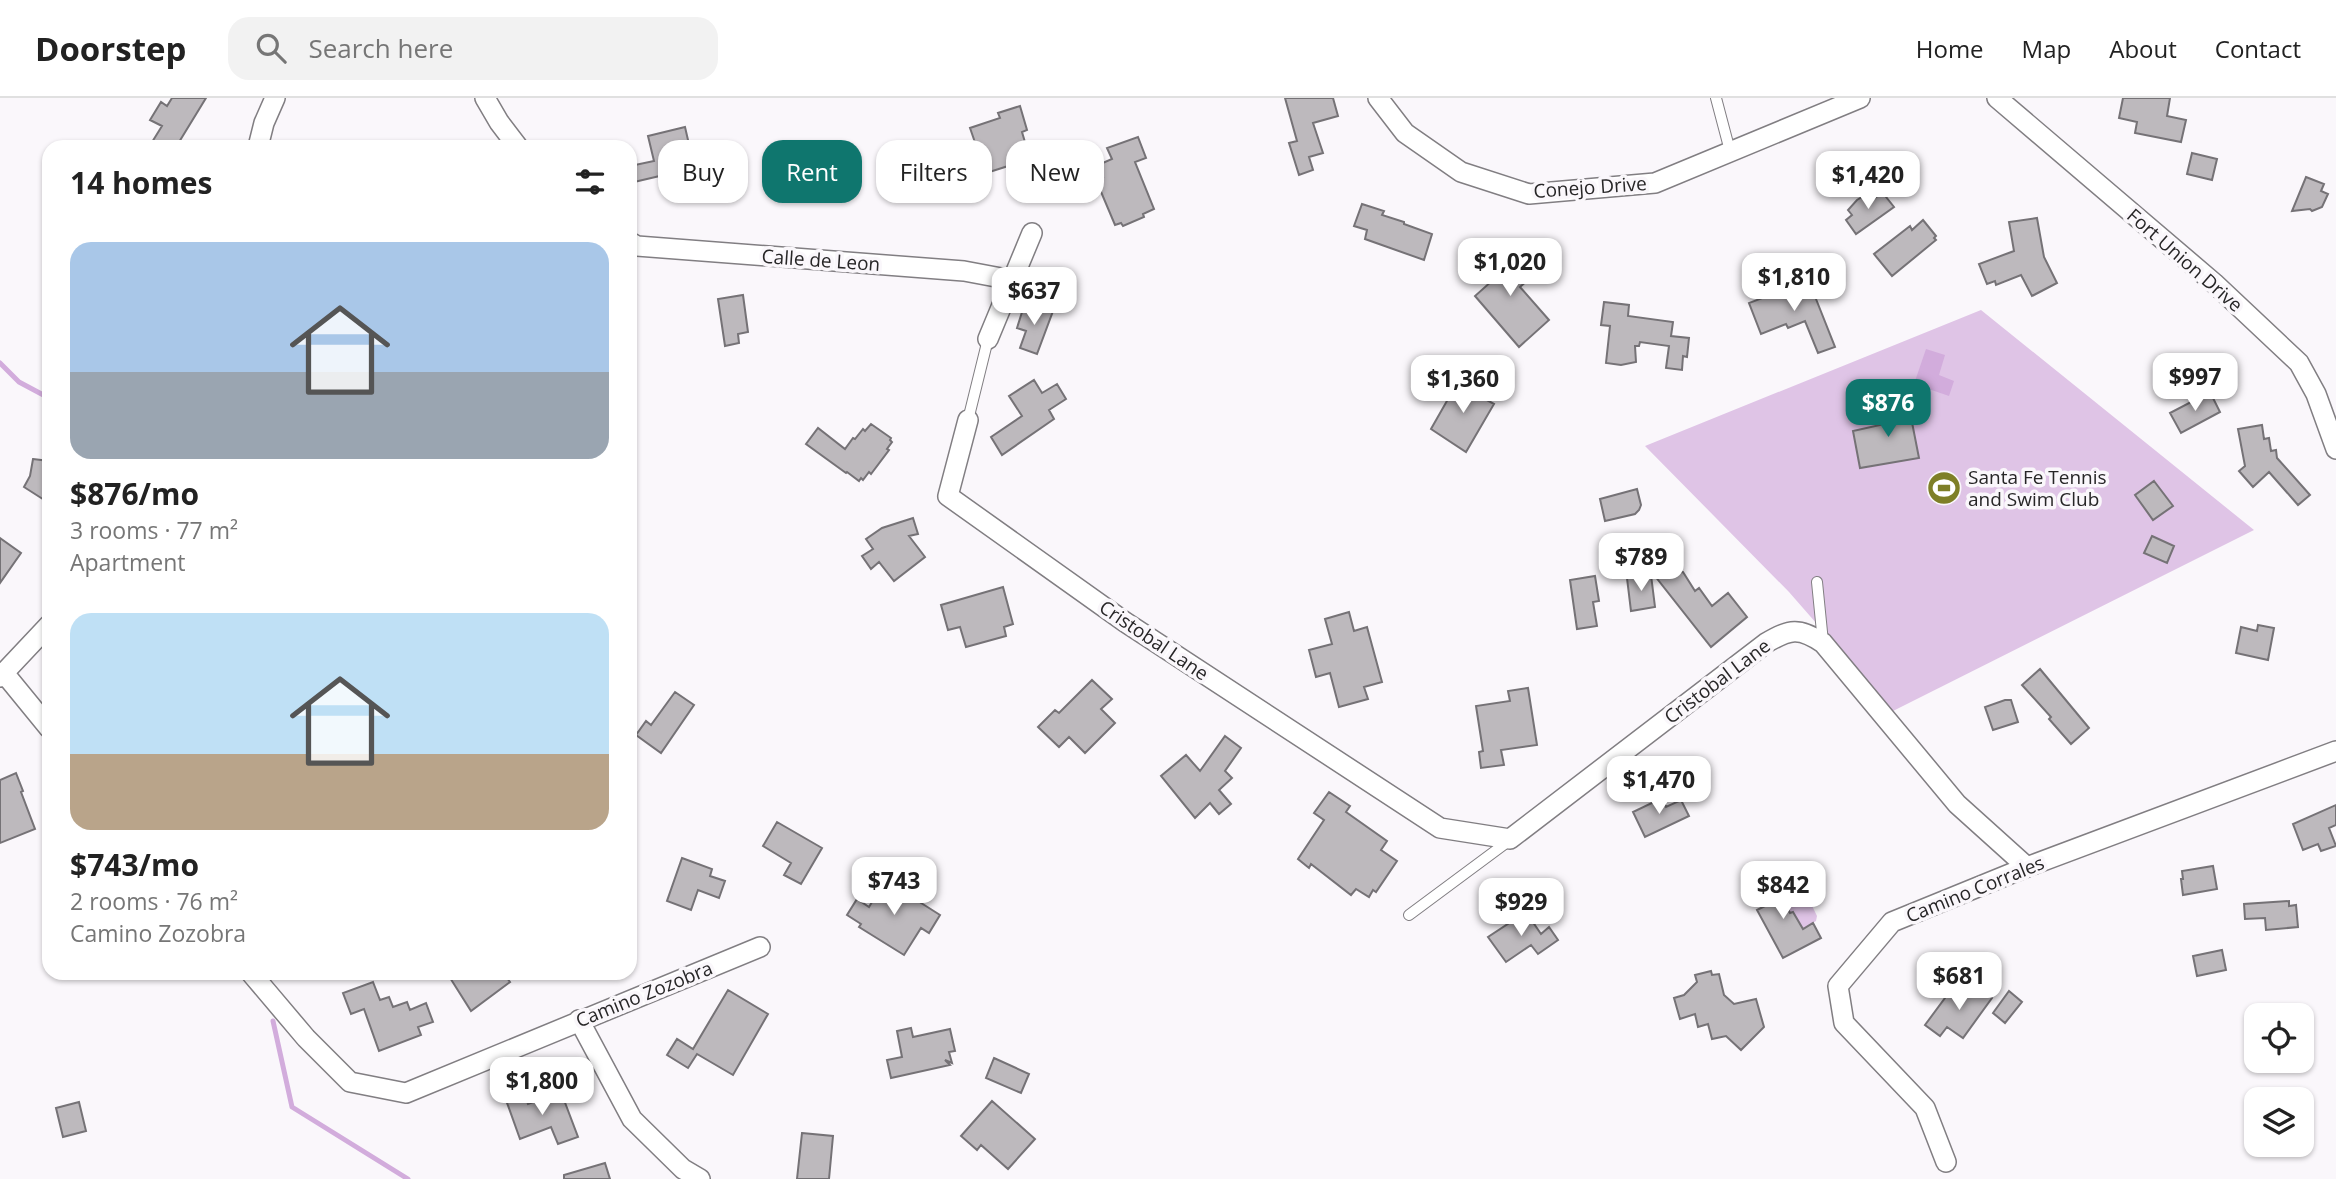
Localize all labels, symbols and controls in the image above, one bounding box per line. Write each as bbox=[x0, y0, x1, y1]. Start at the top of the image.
search box bbox=[228, 17, 718, 80]
text: Doorstep bbox=[35, 26, 186, 71]
icon: search bbox=[252, 29, 290, 67]
text: Search here bbox=[308, 30, 453, 66]
text: Home bbox=[1916, 32, 1984, 65]
text: Map bbox=[2022, 32, 2071, 65]
text: About bbox=[2109, 32, 2177, 65]
text: Contact bbox=[2215, 32, 2301, 65]
chip: Buy bbox=[658, 140, 748, 203]
chip: Rent bbox=[762, 140, 862, 203]
chip: Filters bbox=[876, 140, 992, 203]
chip: New bbox=[1006, 140, 1104, 203]
pin: $1,420 bbox=[1811, 152, 1925, 211]
text: $1,420 bbox=[1832, 158, 1904, 190]
text: 14 homes bbox=[70, 162, 213, 203]
icon: filters bbox=[571, 163, 609, 201]
street label: Conejo Drive bbox=[1533, 170, 1647, 204]
street label: Fort Union Drive bbox=[2122, 202, 2248, 318]
pin: $1,020 bbox=[1453, 238, 1567, 298]
street label: Calle de Leon bbox=[761, 243, 881, 277]
text: $1,020 bbox=[1474, 245, 1546, 277]
pin: $1,810 bbox=[1737, 254, 1851, 313]
text: $1,810 bbox=[1758, 260, 1830, 292]
pin: $637 bbox=[993, 268, 1075, 327]
text: $637 bbox=[1008, 274, 1060, 306]
icon: home bbox=[277, 287, 403, 413]
pin: $997 bbox=[2154, 354, 2236, 413]
pin: $1,360 bbox=[1406, 356, 1520, 415]
text: $997 bbox=[2169, 360, 2221, 392]
text: $1,360 bbox=[1427, 362, 1499, 394]
pin: $876 bbox=[1847, 380, 1929, 439]
text: $876 bbox=[1862, 386, 1914, 418]
place label: Santa Fe Tennis and Swim Club bbox=[1968, 464, 2107, 512]
sports icon: Santa Fe Tennis and Swim Club bbox=[1925, 469, 1963, 507]
text: $876/mo bbox=[70, 473, 199, 514]
text: 3 rooms · 77 m² bbox=[70, 514, 238, 546]
pin: $789 bbox=[1600, 533, 1682, 593]
text: $789 bbox=[1615, 540, 1667, 572]
text: Apartment bbox=[70, 546, 186, 578]
street label: Cristobal Lane bbox=[1094, 594, 1214, 686]
street label: Cristobal Lane bbox=[1659, 633, 1775, 729]
icon: home bbox=[277, 658, 403, 784]
pin: $1,470 bbox=[1602, 756, 1716, 816]
text: $1,470 bbox=[1623, 763, 1695, 795]
text: $743/mo bbox=[70, 844, 199, 885]
street label: Camino Corrales bbox=[1902, 849, 2048, 929]
pin: $743 bbox=[853, 858, 935, 917]
pin: $842 bbox=[1742, 862, 1824, 921]
text: $743 bbox=[868, 864, 920, 896]
text: $842 bbox=[1757, 868, 1809, 900]
pin: $929 bbox=[1480, 878, 1562, 938]
text: 2 rooms · 76 m² bbox=[70, 885, 238, 917]
text: $929 bbox=[1495, 885, 1547, 917]
text: Camino Zozobra bbox=[70, 917, 246, 949]
pin: $681 bbox=[1918, 953, 2000, 1012]
street label: Camino Zozobra bbox=[572, 955, 716, 1033]
text: $681 bbox=[1933, 959, 1985, 991]
map controls bbox=[2244, 1003, 2314, 1157]
button: locate bbox=[2244, 1003, 2314, 1073]
pin: $1,800 bbox=[485, 1058, 599, 1117]
text: $1,800 bbox=[506, 1064, 578, 1096]
button: layers bbox=[2244, 1087, 2314, 1157]

